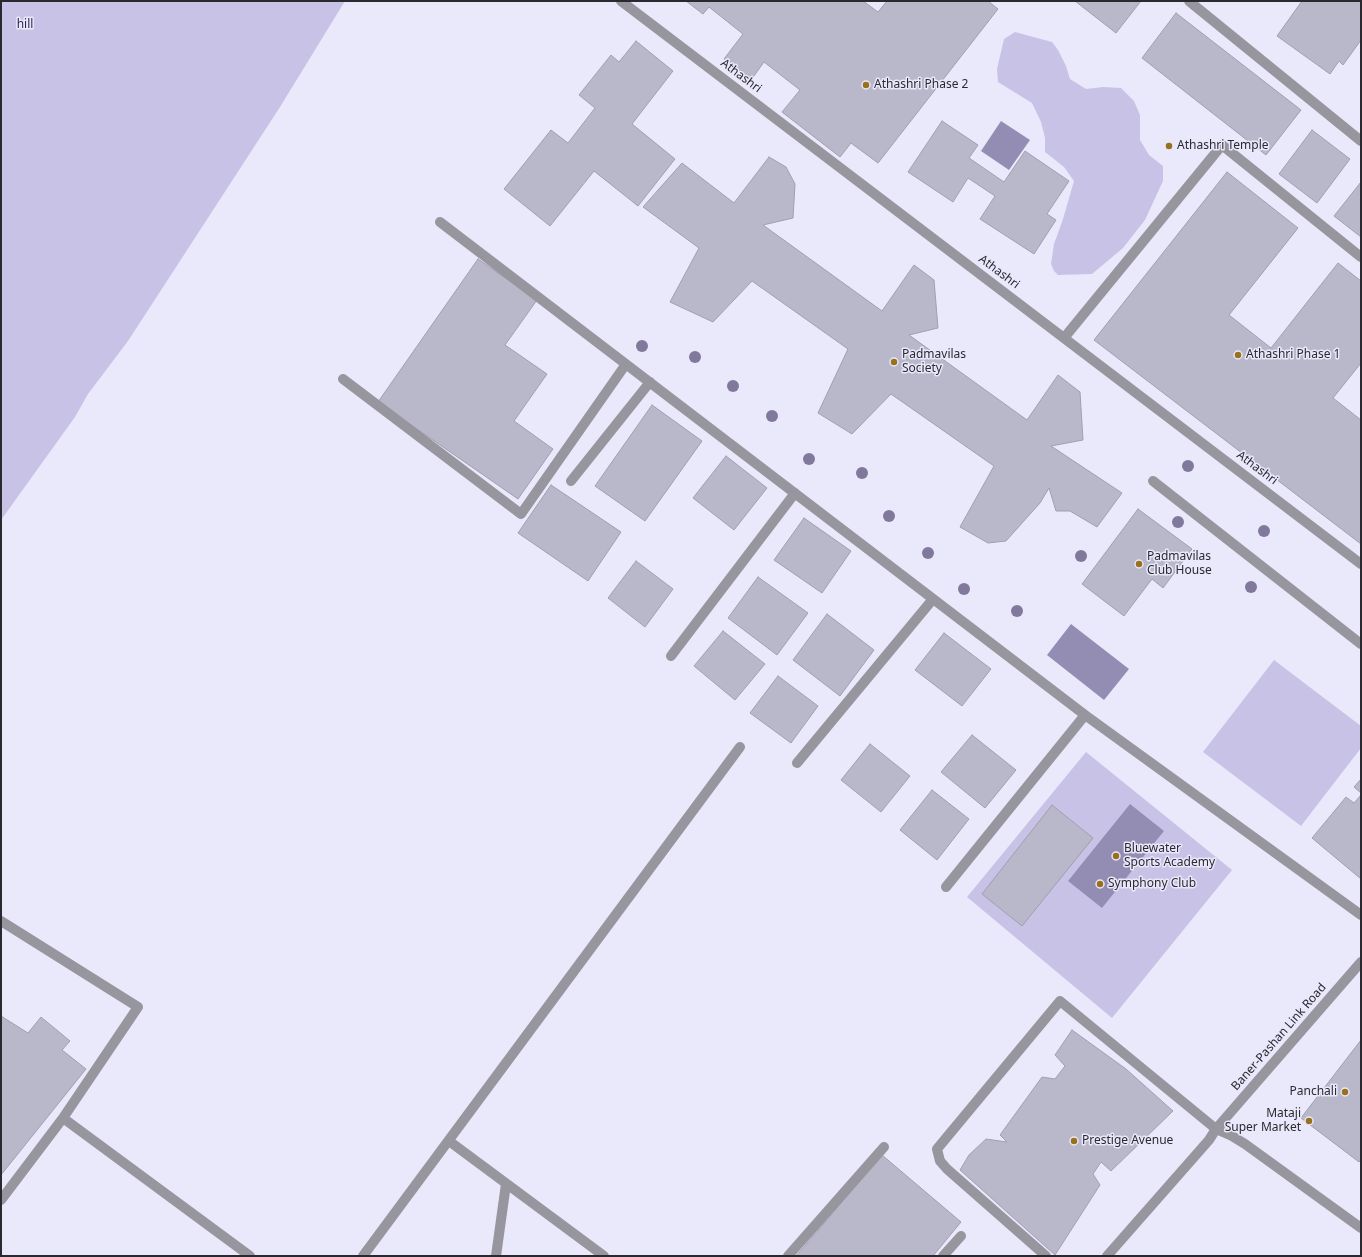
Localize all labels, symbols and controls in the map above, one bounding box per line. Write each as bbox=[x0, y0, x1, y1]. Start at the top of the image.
park label: hill bbox=[17, 18, 33, 32]
street label: Athashri bbox=[718, 56, 764, 96]
place label: Athashri Phase 2 bbox=[874, 78, 968, 92]
marker: Athashri Phase 2 bbox=[861, 80, 871, 90]
place label: Athashri Temple bbox=[1177, 139, 1269, 153]
marker: Athashri Temple bbox=[1164, 141, 1174, 151]
street label: Athashri bbox=[976, 252, 1022, 292]
place label: Padmavilas Society bbox=[902, 348, 966, 376]
place label: Athashri Phase 1 bbox=[1246, 348, 1340, 362]
marker: Athashri Phase 1 bbox=[1233, 350, 1243, 360]
marker: Padmavilas Society bbox=[889, 357, 899, 367]
street label: Athashri bbox=[1234, 448, 1280, 488]
place label: Padmavilas Club House bbox=[1147, 550, 1212, 578]
marker: Padmavilas Club House bbox=[1134, 559, 1144, 569]
place label: Bluewater Sports Academy bbox=[1124, 842, 1215, 870]
marker: Bluewater Sports Academy bbox=[1111, 851, 1121, 861]
place label: Symphony Club bbox=[1108, 877, 1196, 891]
marker: Symphony Club bbox=[1095, 879, 1105, 889]
street label: Baner-Pashan Link Road bbox=[1229, 981, 1329, 1093]
place label: Panchali bbox=[1289, 1085, 1337, 1099]
marker: Panchali bbox=[1340, 1087, 1350, 1097]
place label: Mataji Super Market bbox=[1225, 1107, 1301, 1135]
marker: Mataji Super Market bbox=[1304, 1116, 1314, 1126]
place label: Prestige Avenue bbox=[1082, 1134, 1173, 1148]
marker: Prestige Avenue bbox=[1069, 1136, 1079, 1146]

